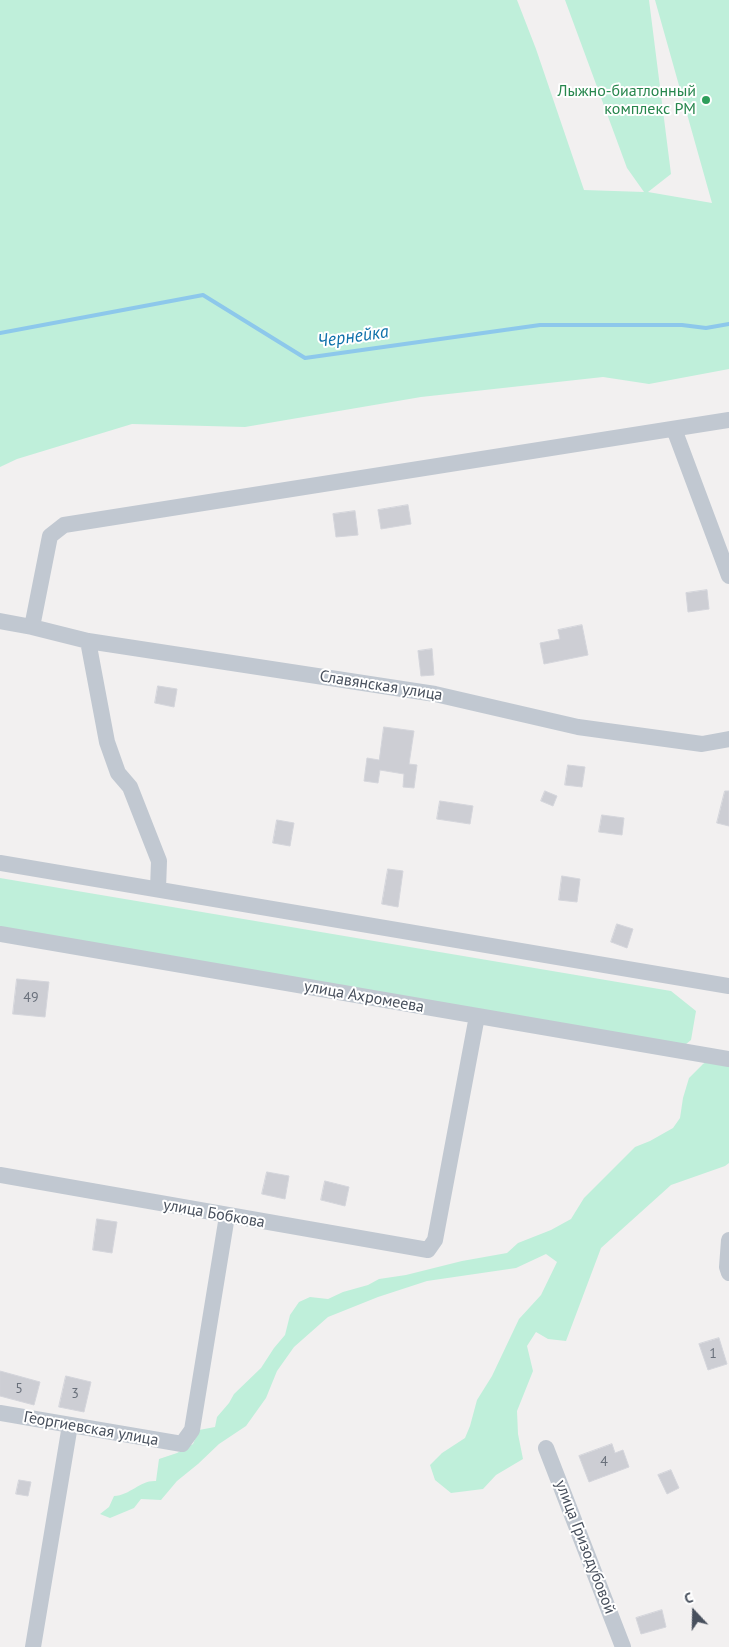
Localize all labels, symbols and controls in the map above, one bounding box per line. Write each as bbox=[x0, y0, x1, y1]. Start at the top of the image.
place label: Лыжно-биатлонный комплекс РМ bbox=[557, 81, 696, 119]
marker: Лыжно-биатлонный комплекс РМ bbox=[700, 94, 712, 106]
water label: Чернейка bbox=[316, 321, 390, 353]
street label: Славянская улица bbox=[318, 667, 444, 705]
street label: улица Ахромеева bbox=[302, 977, 426, 1017]
house number: 49 bbox=[23, 990, 39, 1006]
street label: улица Бобкова bbox=[162, 1196, 266, 1232]
house number: 1 bbox=[709, 1346, 717, 1362]
house number: 5 bbox=[15, 1381, 23, 1397]
house number: 3 bbox=[71, 1386, 79, 1402]
street label: Георгиевская улица bbox=[22, 1408, 160, 1450]
house number: 4 bbox=[600, 1454, 608, 1470]
street label: улица Гризодубовой bbox=[551, 1477, 619, 1617]
north arrow bbox=[669, 1587, 719, 1637]
text: С bbox=[682, 1588, 695, 1608]

